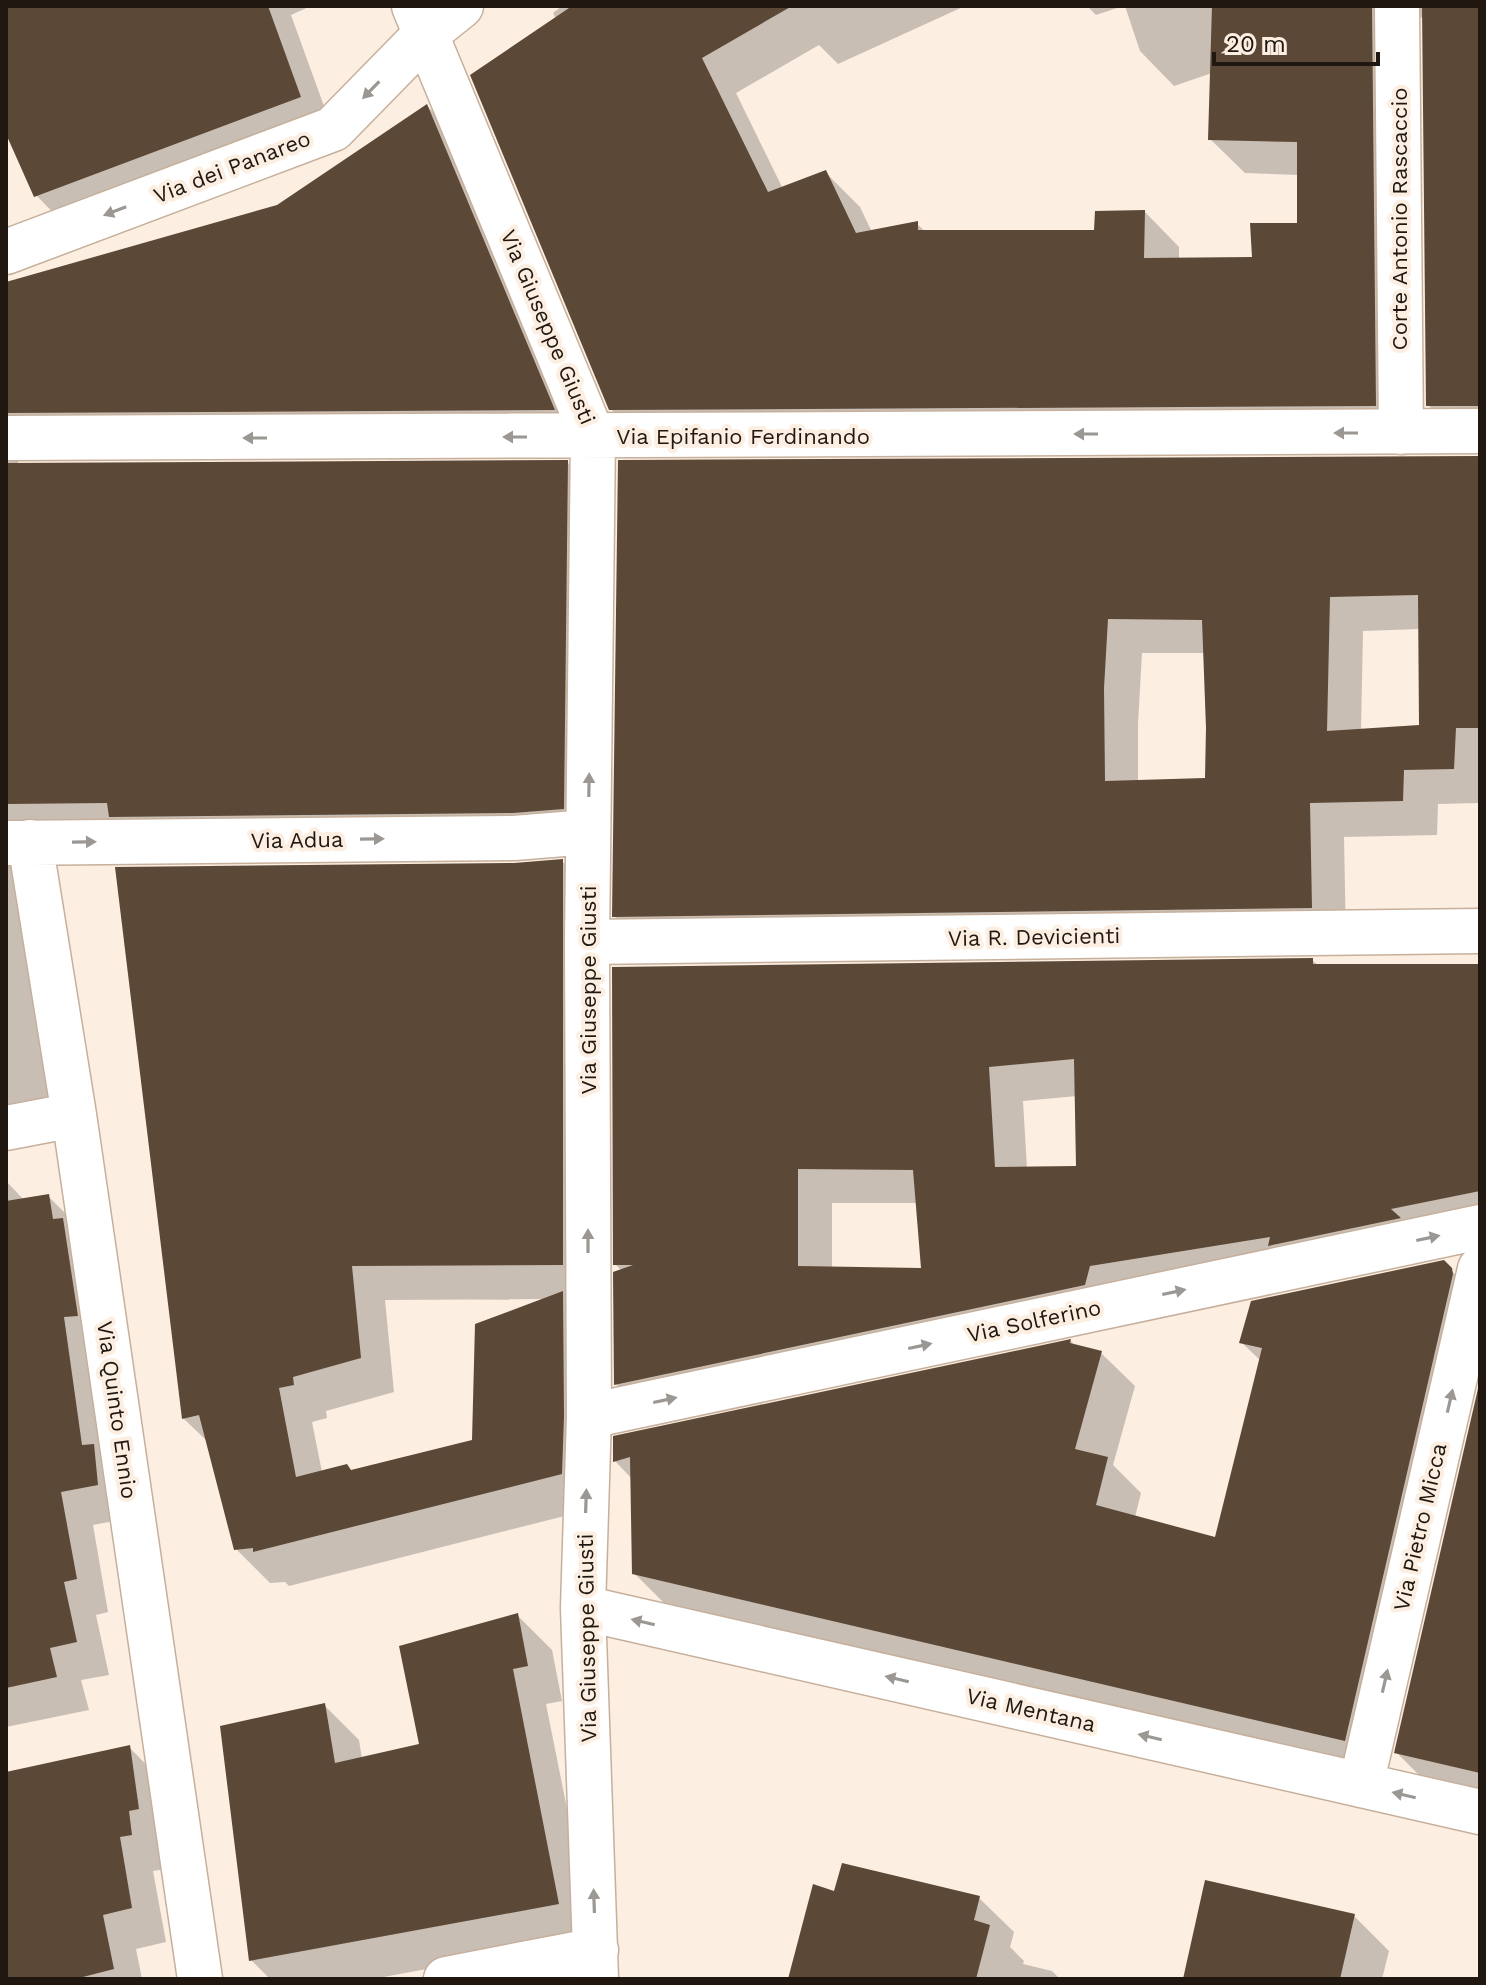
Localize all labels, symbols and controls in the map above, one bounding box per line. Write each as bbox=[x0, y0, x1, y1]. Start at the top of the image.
scale bar bbox=[1214, 16, 1378, 66]
text: 20 m bbox=[1226, 30, 1286, 58]
one-way arrow bbox=[363, 80, 381, 99]
street label: Corte Antonio Rascaccio bbox=[1387, 88, 1412, 350]
street label: Via dei Panareo bbox=[150, 126, 314, 208]
one-way arrow bbox=[103, 205, 127, 218]
street label: Via Giuseppe Giusti bbox=[496, 226, 600, 428]
street label: Via Epifanio Ferdinando bbox=[616, 424, 870, 449]
one-way arrow bbox=[1333, 427, 1358, 439]
one-way arrow bbox=[1073, 428, 1098, 440]
one-way arrow bbox=[502, 431, 527, 443]
one-way arrow bbox=[242, 432, 267, 444]
one-way arrow bbox=[583, 772, 595, 797]
street label: Via Adua bbox=[250, 827, 344, 853]
one-way arrow bbox=[360, 833, 385, 845]
one-way arrow bbox=[72, 836, 97, 848]
street label: Via Giuseppe Giusti bbox=[576, 885, 601, 1095]
street label: Via R. Devicienti bbox=[948, 923, 1120, 951]
one-way arrow bbox=[582, 1228, 594, 1253]
one-way arrow bbox=[1416, 1231, 1441, 1244]
one-way arrow bbox=[1162, 1285, 1187, 1298]
street label: Via Solferino bbox=[965, 1295, 1103, 1347]
street label: Via Quinto Ennio bbox=[92, 1320, 142, 1500]
one-way arrow bbox=[907, 1339, 932, 1352]
one-way arrow bbox=[1444, 1388, 1456, 1413]
one-way arrow bbox=[653, 1393, 678, 1406]
street label: Via Pietro Micca bbox=[1389, 1441, 1451, 1613]
one-way arrow bbox=[580, 1488, 593, 1513]
street label: Via Giuseppe Giusti bbox=[573, 1533, 601, 1743]
one-way arrow bbox=[631, 1615, 656, 1628]
one-way arrow bbox=[1379, 1669, 1392, 1694]
one-way arrow bbox=[884, 1672, 909, 1685]
street label: Via Mentana bbox=[964, 1683, 1098, 1737]
one-way arrow bbox=[1138, 1730, 1163, 1743]
one-way arrow bbox=[1391, 1788, 1416, 1801]
one-way arrow bbox=[588, 1888, 601, 1913]

